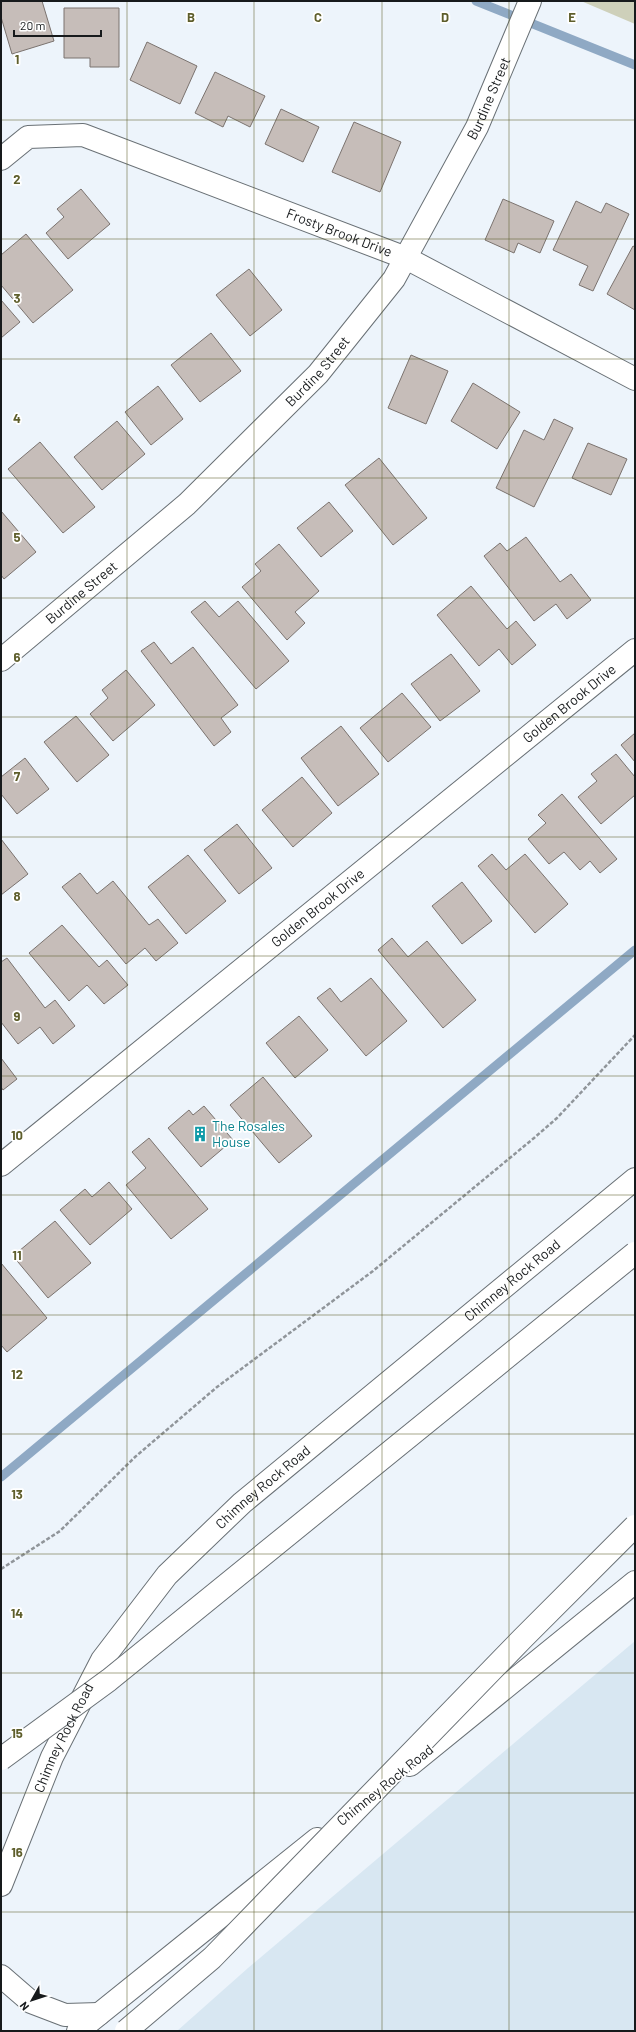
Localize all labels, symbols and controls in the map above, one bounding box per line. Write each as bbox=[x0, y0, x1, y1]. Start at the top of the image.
text: B bbox=[187, 9, 195, 25]
text: C bbox=[314, 9, 322, 25]
text: D bbox=[441, 9, 449, 25]
text: E bbox=[568, 9, 576, 25]
scale bar bbox=[14, 12, 101, 38]
text: 20 m bbox=[20, 18, 46, 32]
text: 1 bbox=[15, 51, 19, 67]
street label: Burdine Street bbox=[463, 54, 513, 143]
text: 2 bbox=[13, 171, 21, 187]
street label: Frosty Brook Drive bbox=[284, 204, 395, 260]
text: 3 bbox=[13, 290, 21, 306]
street label: Burdine Street bbox=[281, 333, 353, 410]
text: 4 bbox=[13, 410, 21, 426]
text: 5 bbox=[13, 529, 21, 545]
street label: Burdine Street bbox=[42, 557, 120, 627]
text: 6 bbox=[14, 649, 21, 665]
street label: Golden Brook Drive bbox=[519, 660, 619, 746]
text: 7 bbox=[14, 768, 21, 784]
street label: Golden Brook Drive bbox=[267, 864, 367, 950]
text: 8 bbox=[13, 888, 21, 904]
text: 9 bbox=[14, 1008, 21, 1024]
place label: The Rosales House bbox=[212, 1117, 285, 1150]
building icon: The Rosales House bbox=[191, 1125, 209, 1143]
text: 10 bbox=[11, 1127, 23, 1143]
street label: Chimney Rock Road bbox=[460, 1235, 563, 1324]
text: 11 bbox=[12, 1247, 22, 1263]
text: 12 bbox=[11, 1366, 23, 1382]
street label: Chimney Rock Road bbox=[212, 1441, 313, 1532]
text: 13 bbox=[11, 1486, 23, 1502]
text: 14 bbox=[11, 1605, 23, 1621]
street label: Chimney Rock Road bbox=[30, 1680, 97, 1795]
text: 15 bbox=[11, 1725, 23, 1741]
street label: Chimney Rock Road bbox=[333, 1740, 436, 1829]
text: 16 bbox=[11, 1844, 23, 1860]
north arrow bbox=[12, 1980, 52, 2020]
text: N bbox=[16, 2000, 31, 2014]

